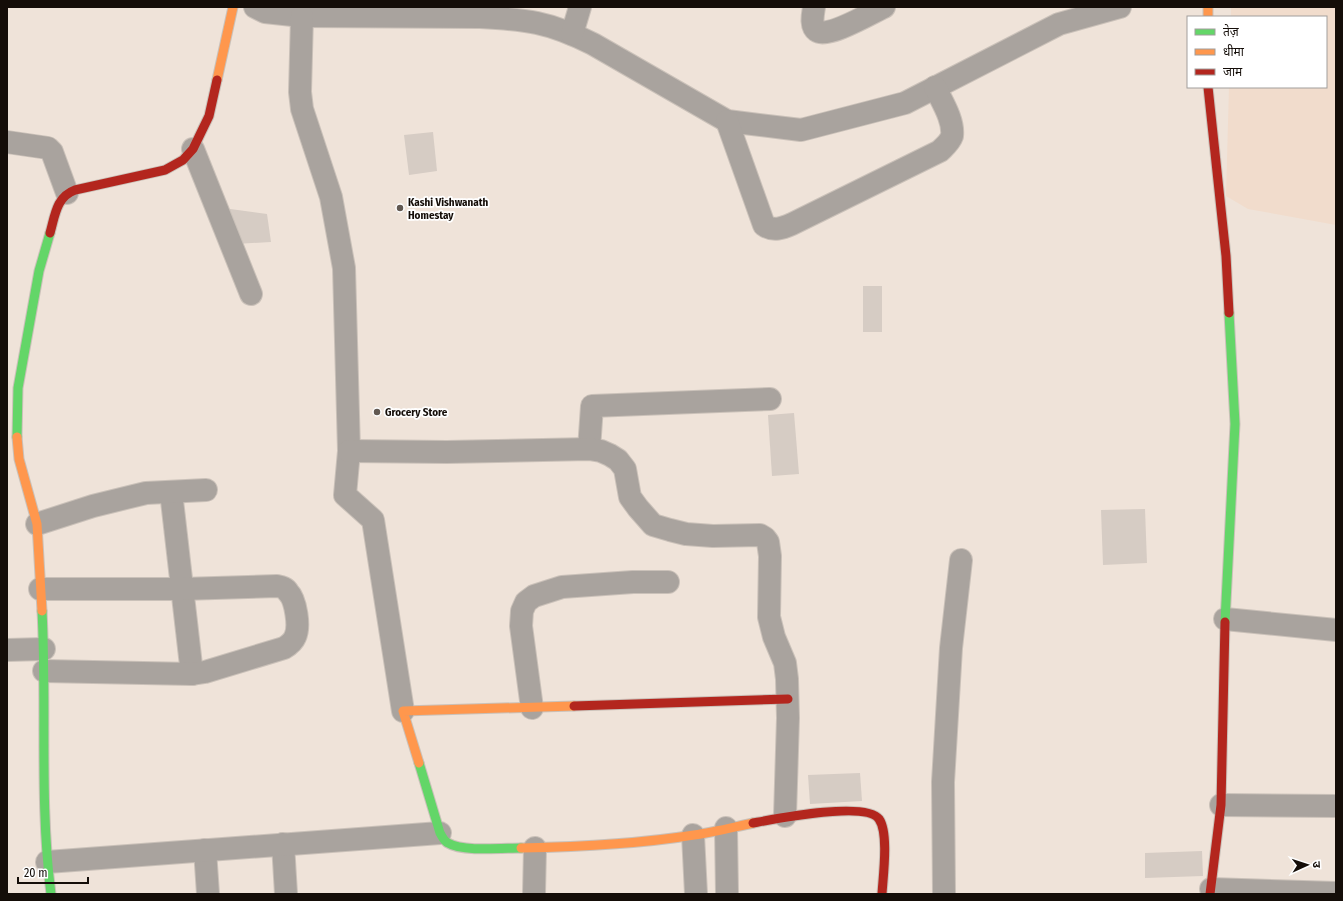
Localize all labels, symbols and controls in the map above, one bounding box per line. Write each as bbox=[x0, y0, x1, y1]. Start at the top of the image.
legend bbox=[1187, 16, 1327, 88]
text: तेज़ bbox=[1223, 24, 1240, 39]
text: धीमा bbox=[1223, 44, 1245, 59]
text: जाम bbox=[1223, 65, 1243, 79]
place label: Kashi Vishwanath Homestay bbox=[408, 196, 489, 222]
marker: Kashi Vishwanath Homestay bbox=[395, 203, 405, 213]
place label: Grocery Store bbox=[385, 406, 448, 419]
marker: Grocery Store bbox=[372, 407, 382, 417]
north arrow bbox=[1287, 845, 1327, 885]
scale bar bbox=[18, 859, 88, 885]
text: उ bbox=[1310, 861, 1323, 869]
text: 20 m bbox=[24, 866, 48, 880]

